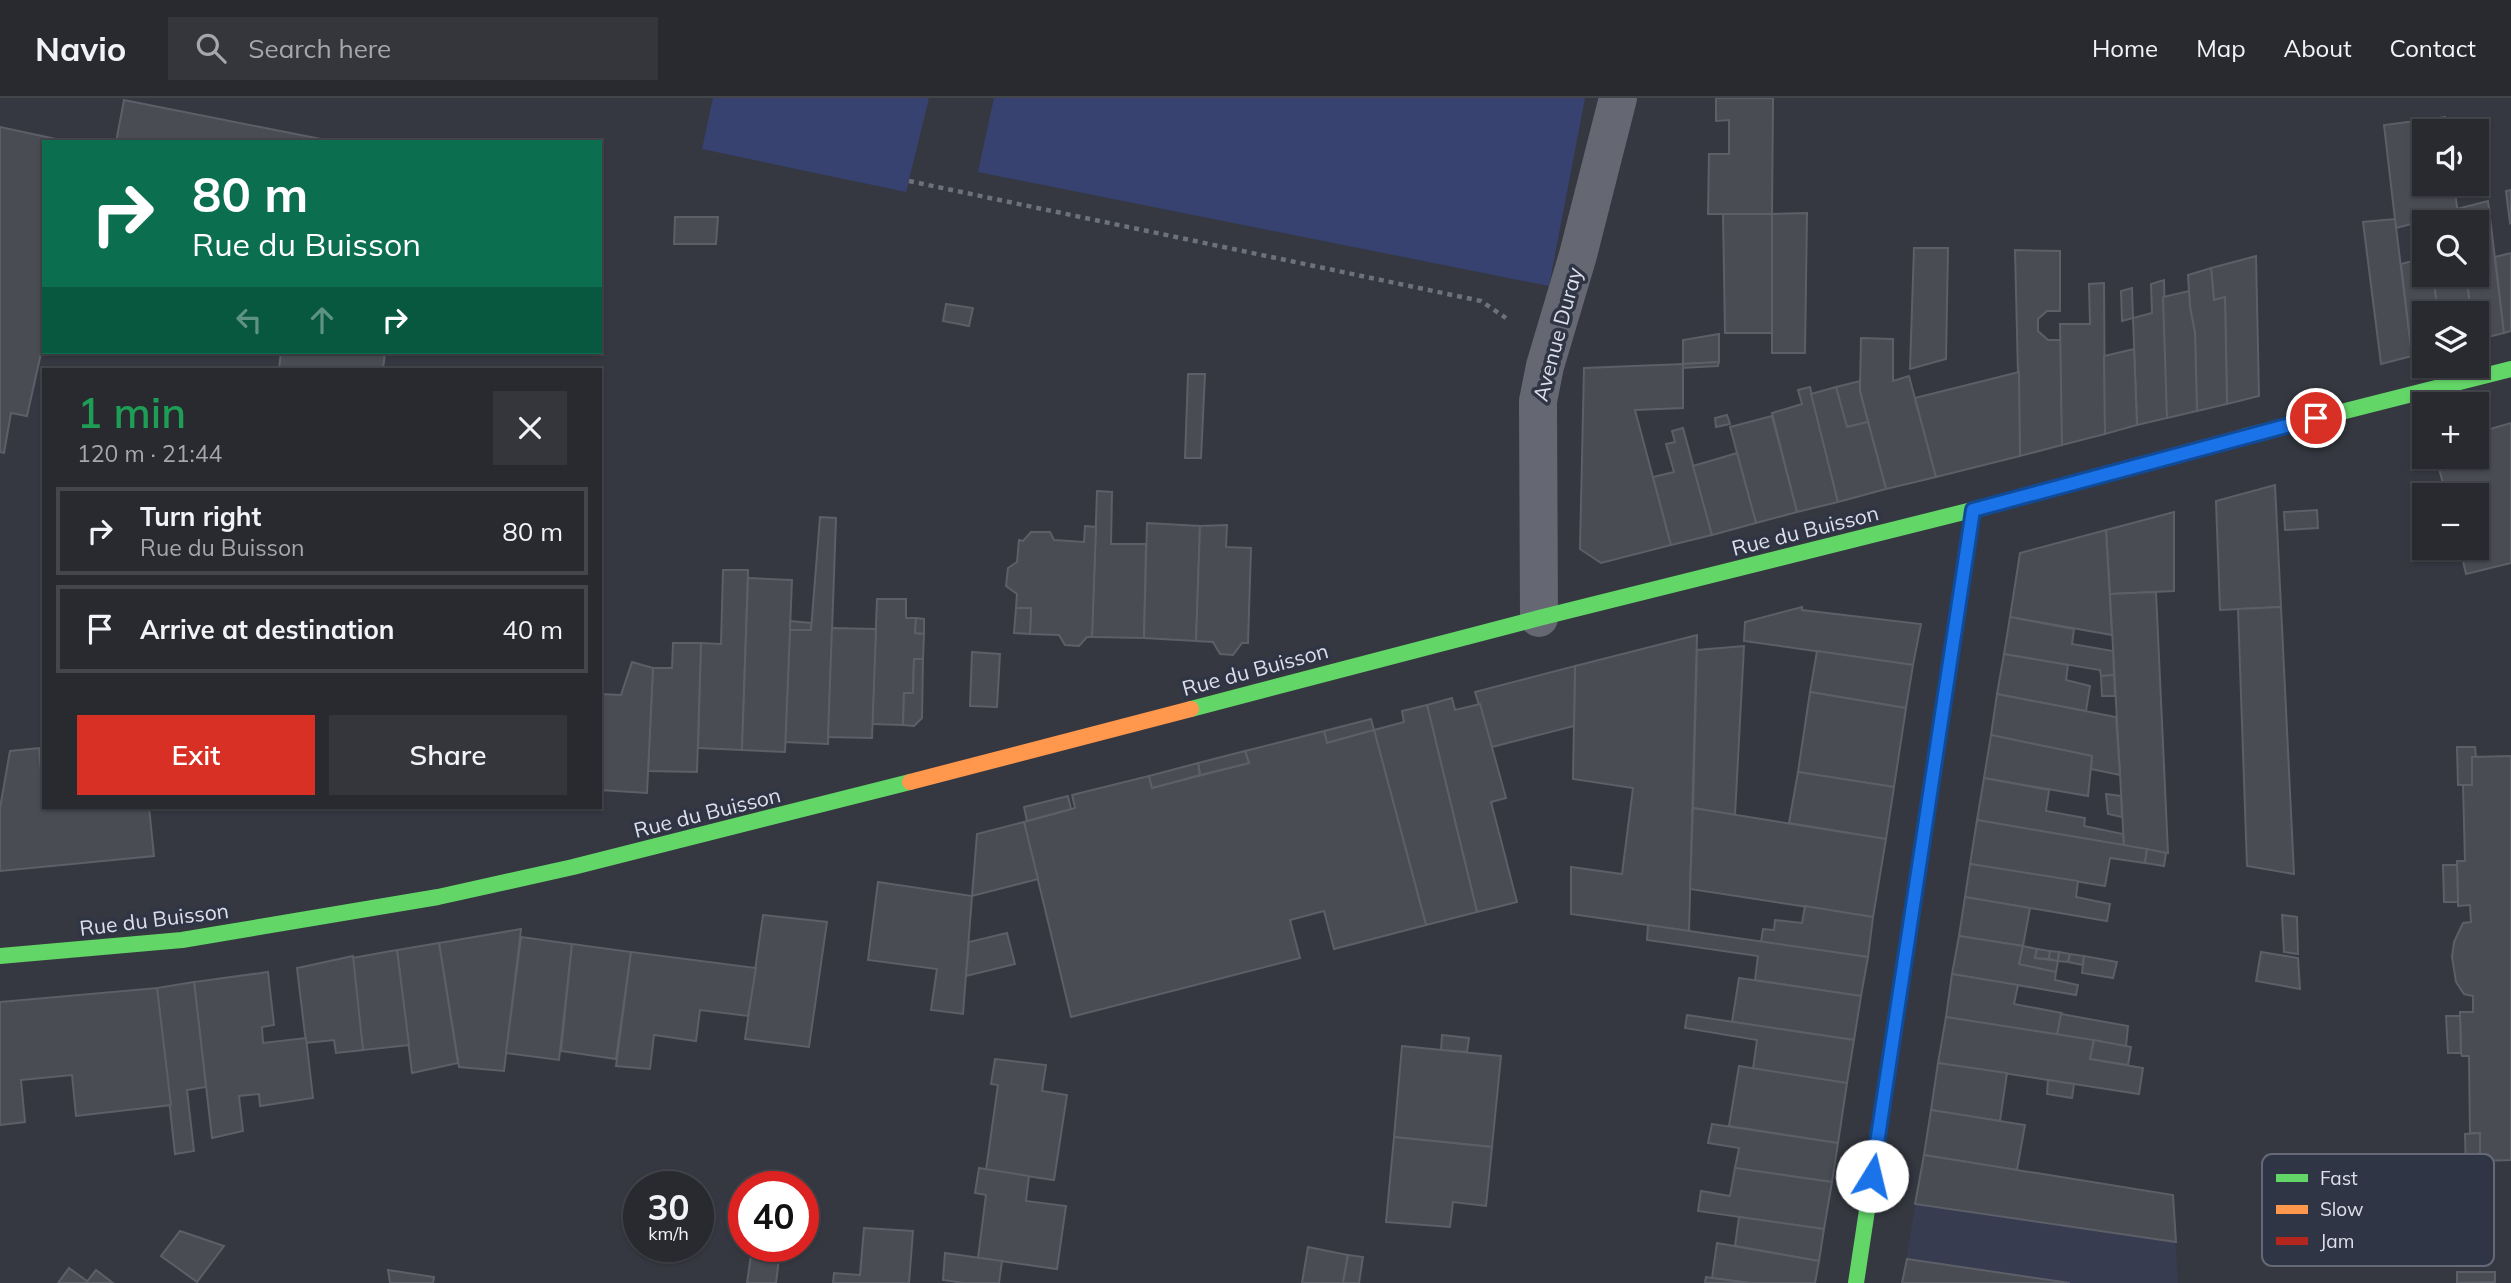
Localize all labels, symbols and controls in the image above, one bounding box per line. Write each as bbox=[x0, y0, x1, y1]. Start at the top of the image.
search box bbox=[168, 17, 658, 80]
text: Navio bbox=[35, 28, 126, 69]
icon: search bbox=[192, 29, 230, 67]
text: Search here bbox=[248, 32, 391, 65]
text: Home bbox=[2092, 33, 2158, 63]
text: Map bbox=[2196, 33, 2246, 63]
text: About bbox=[2284, 33, 2352, 63]
text: Contact bbox=[2390, 33, 2476, 63]
map controls bbox=[2412, 119, 2489, 560]
button: sound bbox=[2412, 119, 2489, 196]
text: 80 m bbox=[192, 163, 308, 224]
icon: right bbox=[77, 168, 168, 259]
button: search bbox=[2412, 210, 2489, 287]
text: Rue du Buisson bbox=[192, 224, 421, 264]
street label: Avenue Duray bbox=[1527, 264, 1587, 404]
icon: left bbox=[230, 301, 268, 339]
icon: ahead bbox=[303, 301, 341, 339]
icon: right bbox=[376, 301, 414, 339]
button: layers bbox=[2412, 301, 2489, 378]
text: 1 min bbox=[77, 386, 186, 439]
pin bbox=[2286, 388, 2346, 448]
button: close bbox=[493, 391, 567, 465]
button: + bbox=[2412, 392, 2489, 469]
icon: arrive bbox=[2297, 399, 2335, 437]
text: 120 m · 21:44 bbox=[77, 439, 222, 468]
button: − bbox=[2412, 483, 2489, 560]
street label: Rue du Buisson bbox=[1729, 499, 1881, 561]
text: Turn right bbox=[140, 500, 261, 533]
icon: right bbox=[81, 512, 119, 550]
text: 80 m bbox=[502, 515, 563, 548]
text: Rue du Buisson bbox=[140, 533, 305, 562]
icon: arrive bbox=[81, 610, 119, 648]
text: Arrive at destination bbox=[140, 613, 395, 646]
text: 40 m bbox=[502, 613, 563, 646]
street label: Rue du Buisson bbox=[1179, 637, 1331, 701]
button: Exit bbox=[77, 715, 315, 795]
button: Share bbox=[329, 715, 567, 795]
street label: Rue du Buisson bbox=[631, 781, 783, 843]
street label: Rue du Buisson bbox=[78, 897, 230, 941]
position arrow bbox=[1835, 1139, 1909, 1213]
legend bbox=[2262, 1154, 2494, 1266]
text: Fast bbox=[2320, 1166, 2358, 1190]
speed limit sign: 40 bbox=[728, 1171, 819, 1262]
text: 30 bbox=[647, 1185, 690, 1229]
text: Slow bbox=[2320, 1197, 2364, 1221]
text: km/h bbox=[648, 1222, 689, 1245]
text: Jam bbox=[2320, 1229, 2354, 1253]

